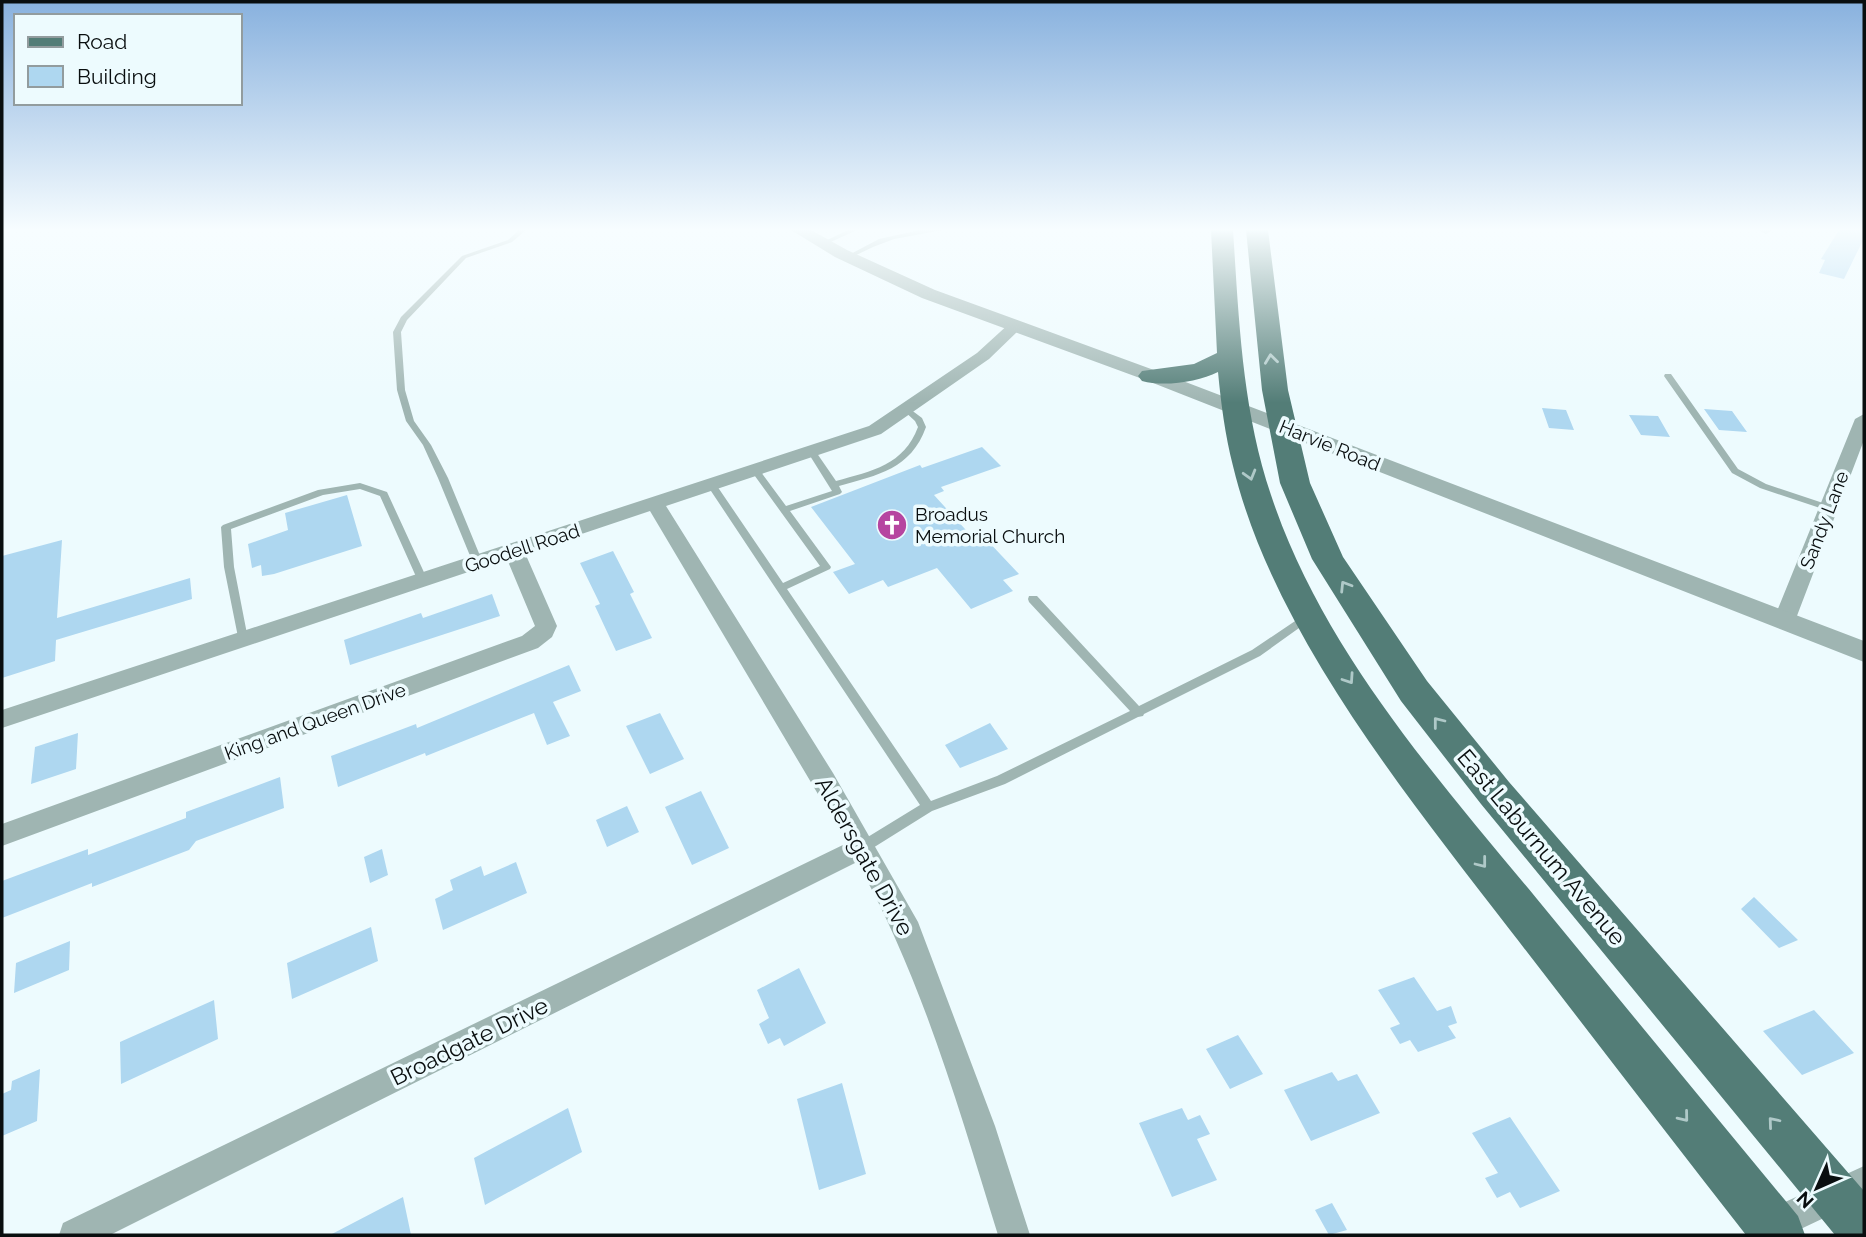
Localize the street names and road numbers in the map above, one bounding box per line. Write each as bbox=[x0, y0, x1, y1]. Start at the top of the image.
street label: Harvie Road bbox=[1276, 415, 1384, 475]
street label: Sandy Lane bbox=[1795, 468, 1853, 572]
street label: Goodell Road bbox=[462, 519, 582, 577]
street label: King and Queen Drive bbox=[221, 678, 409, 764]
street label: East Laburnum Avenue bbox=[1452, 744, 1632, 950]
street label: Aldersgate Drive bbox=[810, 772, 920, 940]
street label: Broadgate Drive bbox=[386, 991, 552, 1091]

